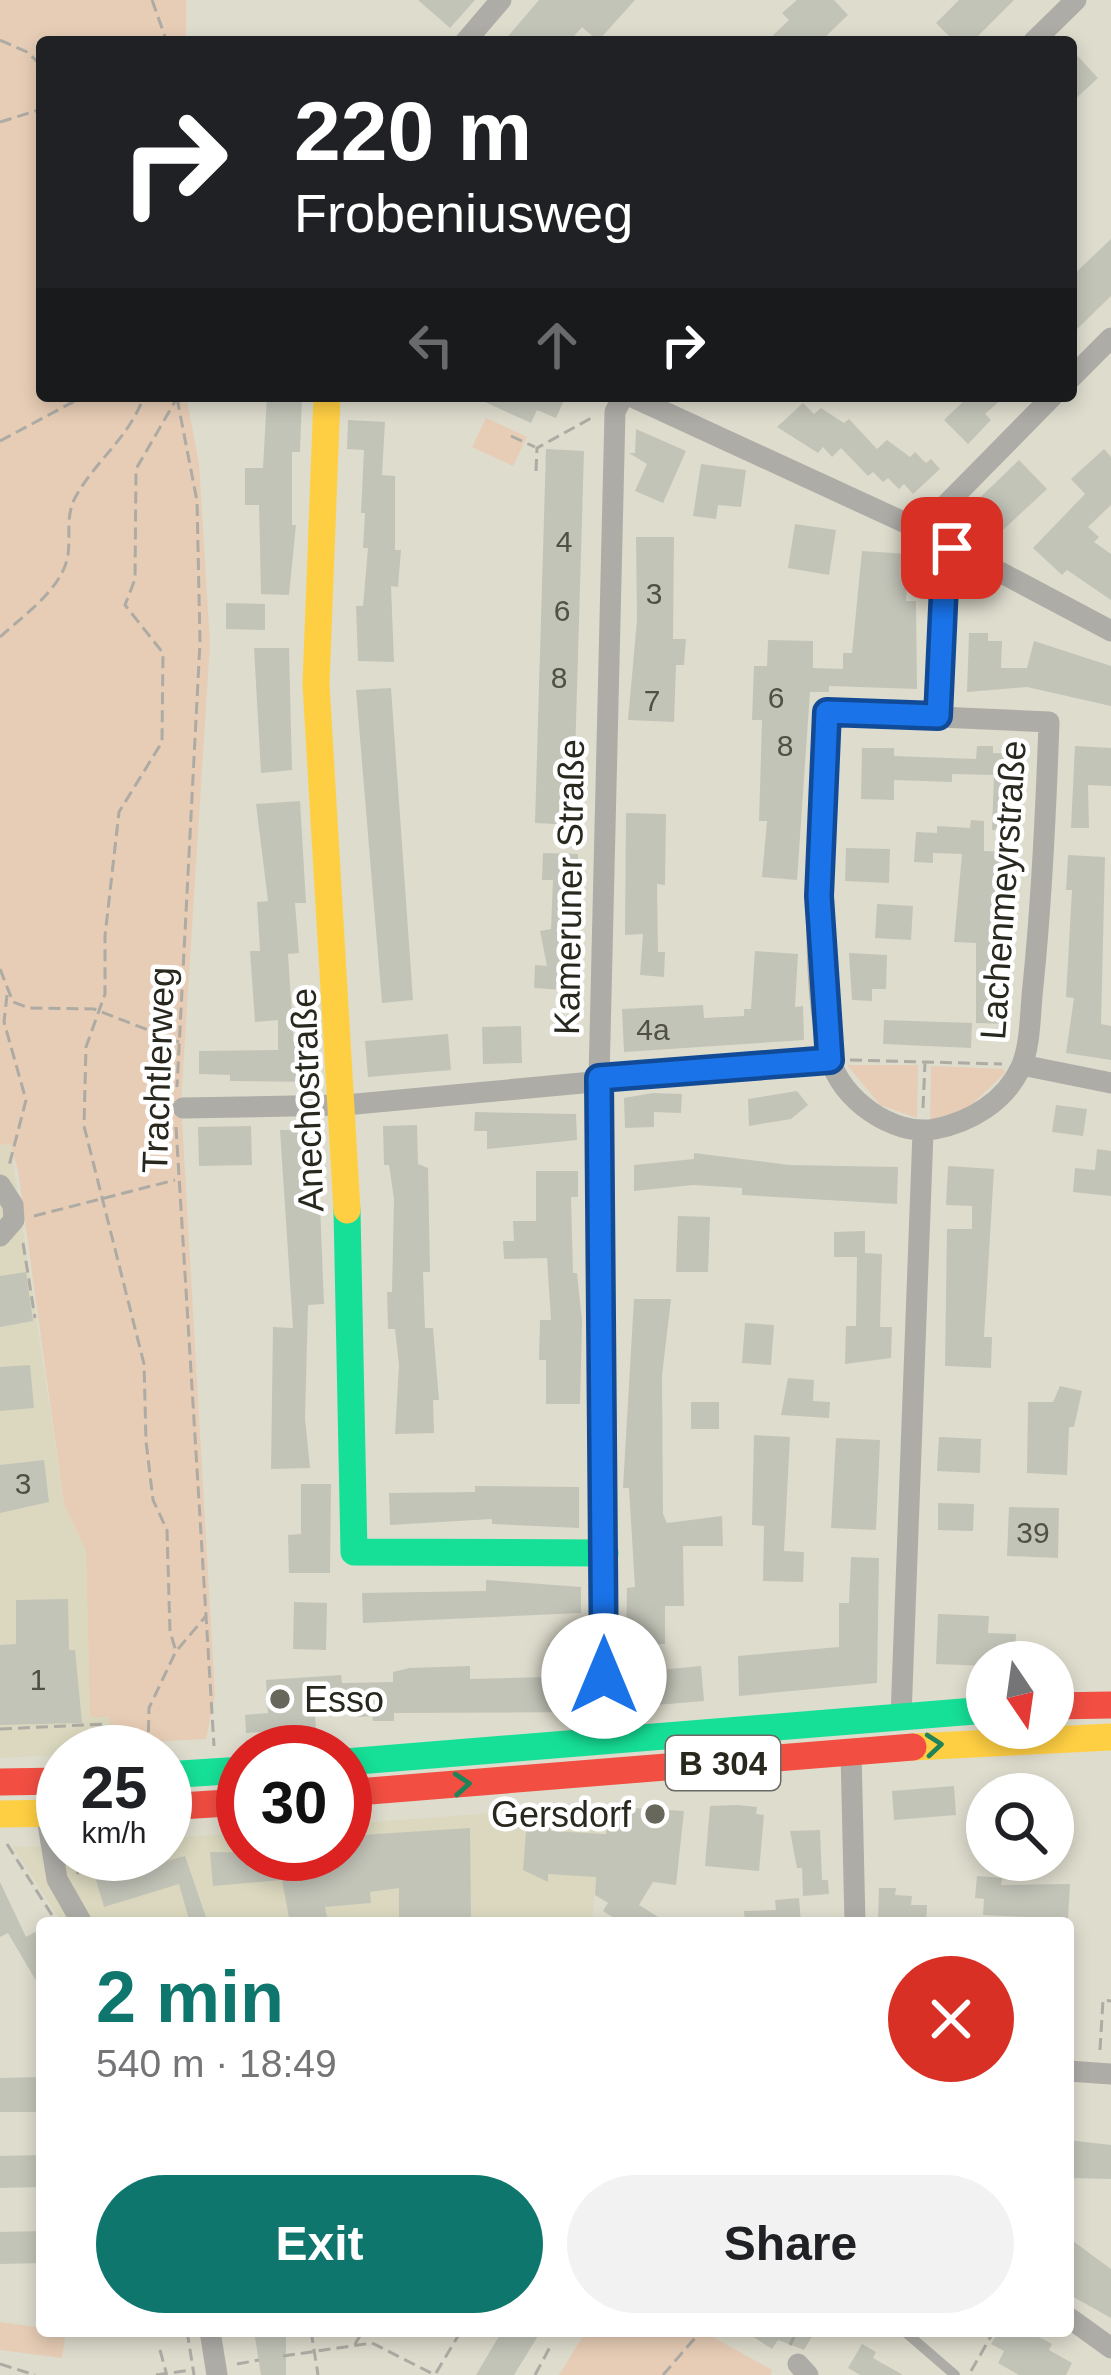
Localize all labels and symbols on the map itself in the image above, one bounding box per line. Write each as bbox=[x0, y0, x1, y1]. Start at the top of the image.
pin bbox=[901, 497, 1003, 599]
house number: 4 bbox=[556, 525, 572, 558]
house number: 3 bbox=[646, 577, 662, 610]
house number: 6 bbox=[554, 594, 570, 627]
house number: 8 bbox=[551, 661, 567, 694]
house number: 6 bbox=[768, 681, 784, 714]
house number: 7 bbox=[644, 684, 660, 717]
house number: 8 bbox=[777, 729, 793, 762]
street label: Kameruner Straße bbox=[546, 739, 592, 1035]
street label: Lachenmeyrstraße bbox=[972, 739, 1034, 1041]
street label: Trachtlerweg bbox=[134, 966, 182, 1174]
street label: Anechostraße bbox=[283, 987, 331, 1213]
house number: 4a bbox=[636, 1013, 670, 1046]
house number: 3 bbox=[15, 1467, 31, 1500]
house number: 39 bbox=[1016, 1516, 1050, 1549]
position arrow bbox=[541, 1613, 667, 1739]
north arrow bbox=[966, 1641, 1074, 1749]
house number: 1 bbox=[30, 1663, 46, 1696]
place label: Esso bbox=[304, 1679, 384, 1720]
marker: Esso bbox=[267, 1686, 293, 1712]
speed limit sign: 30 bbox=[216, 1725, 372, 1881]
one-way arrow bbox=[925, 1733, 944, 1758]
road number: B 304 bbox=[666, 1736, 780, 1790]
one-way arrow bbox=[453, 1772, 472, 1798]
place label: Gersdorf bbox=[491, 1794, 632, 1835]
marker: Gersdorf bbox=[642, 1801, 668, 1827]

